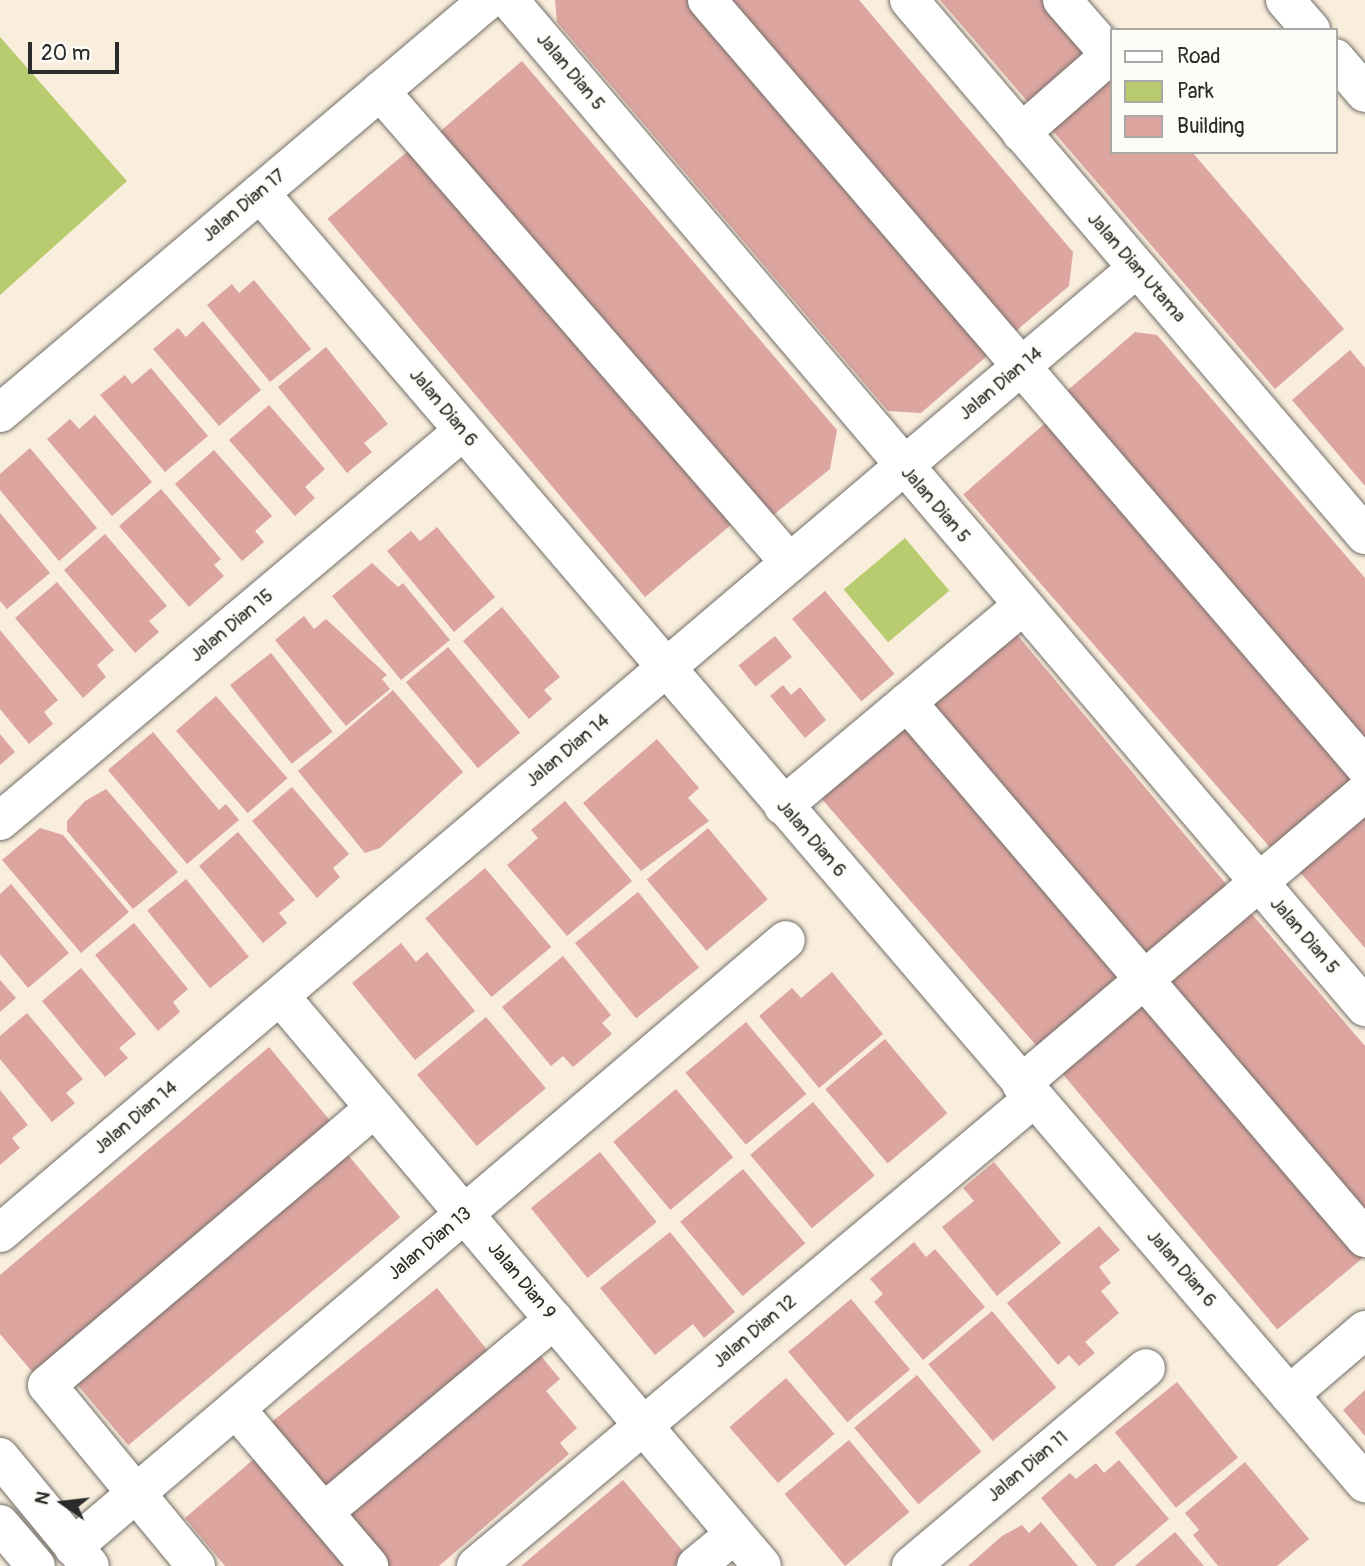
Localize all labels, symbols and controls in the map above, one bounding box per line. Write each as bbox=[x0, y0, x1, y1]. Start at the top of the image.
scale bar bbox=[32, 28, 122, 72]
legend bbox=[1110, 28, 1337, 154]
street label: Jalan Dian 5 bbox=[531, 29, 609, 115]
text: 20 m bbox=[41, 40, 90, 67]
text: Road bbox=[1177, 43, 1221, 70]
text: Park bbox=[1177, 78, 1214, 105]
text: Building bbox=[1177, 113, 1244, 140]
street label: Jalan Dian 17 bbox=[198, 165, 290, 247]
street label: Jalan Dian Utama bbox=[1082, 208, 1190, 328]
street label: Jalan Dian 14 bbox=[954, 342, 1048, 426]
street label: Jalan Dian 6 bbox=[404, 364, 482, 452]
street label: Jalan Dian 5 bbox=[895, 462, 975, 548]
street label: Jalan Dian 15 bbox=[186, 585, 278, 667]
street label: Jalan Dian 14 bbox=[521, 709, 615, 793]
street label: Jalan Dian 6 bbox=[771, 796, 851, 882]
street label: Jalan Dian 5 bbox=[1264, 893, 1344, 979]
street label: Jalan Dian 14 bbox=[89, 1076, 183, 1160]
street label: Jalan Dian 13 bbox=[384, 1202, 476, 1286]
street label: Jalan Dian 6 bbox=[1141, 1226, 1221, 1312]
street label: Jalan Dian 9 bbox=[482, 1238, 560, 1324]
street label: Jalan Dian 12 bbox=[709, 1290, 801, 1374]
street label: Jalan Dian 11 bbox=[983, 1426, 1073, 1508]
north arrow bbox=[28, 1468, 98, 1538]
text: N bbox=[29, 1489, 56, 1507]

